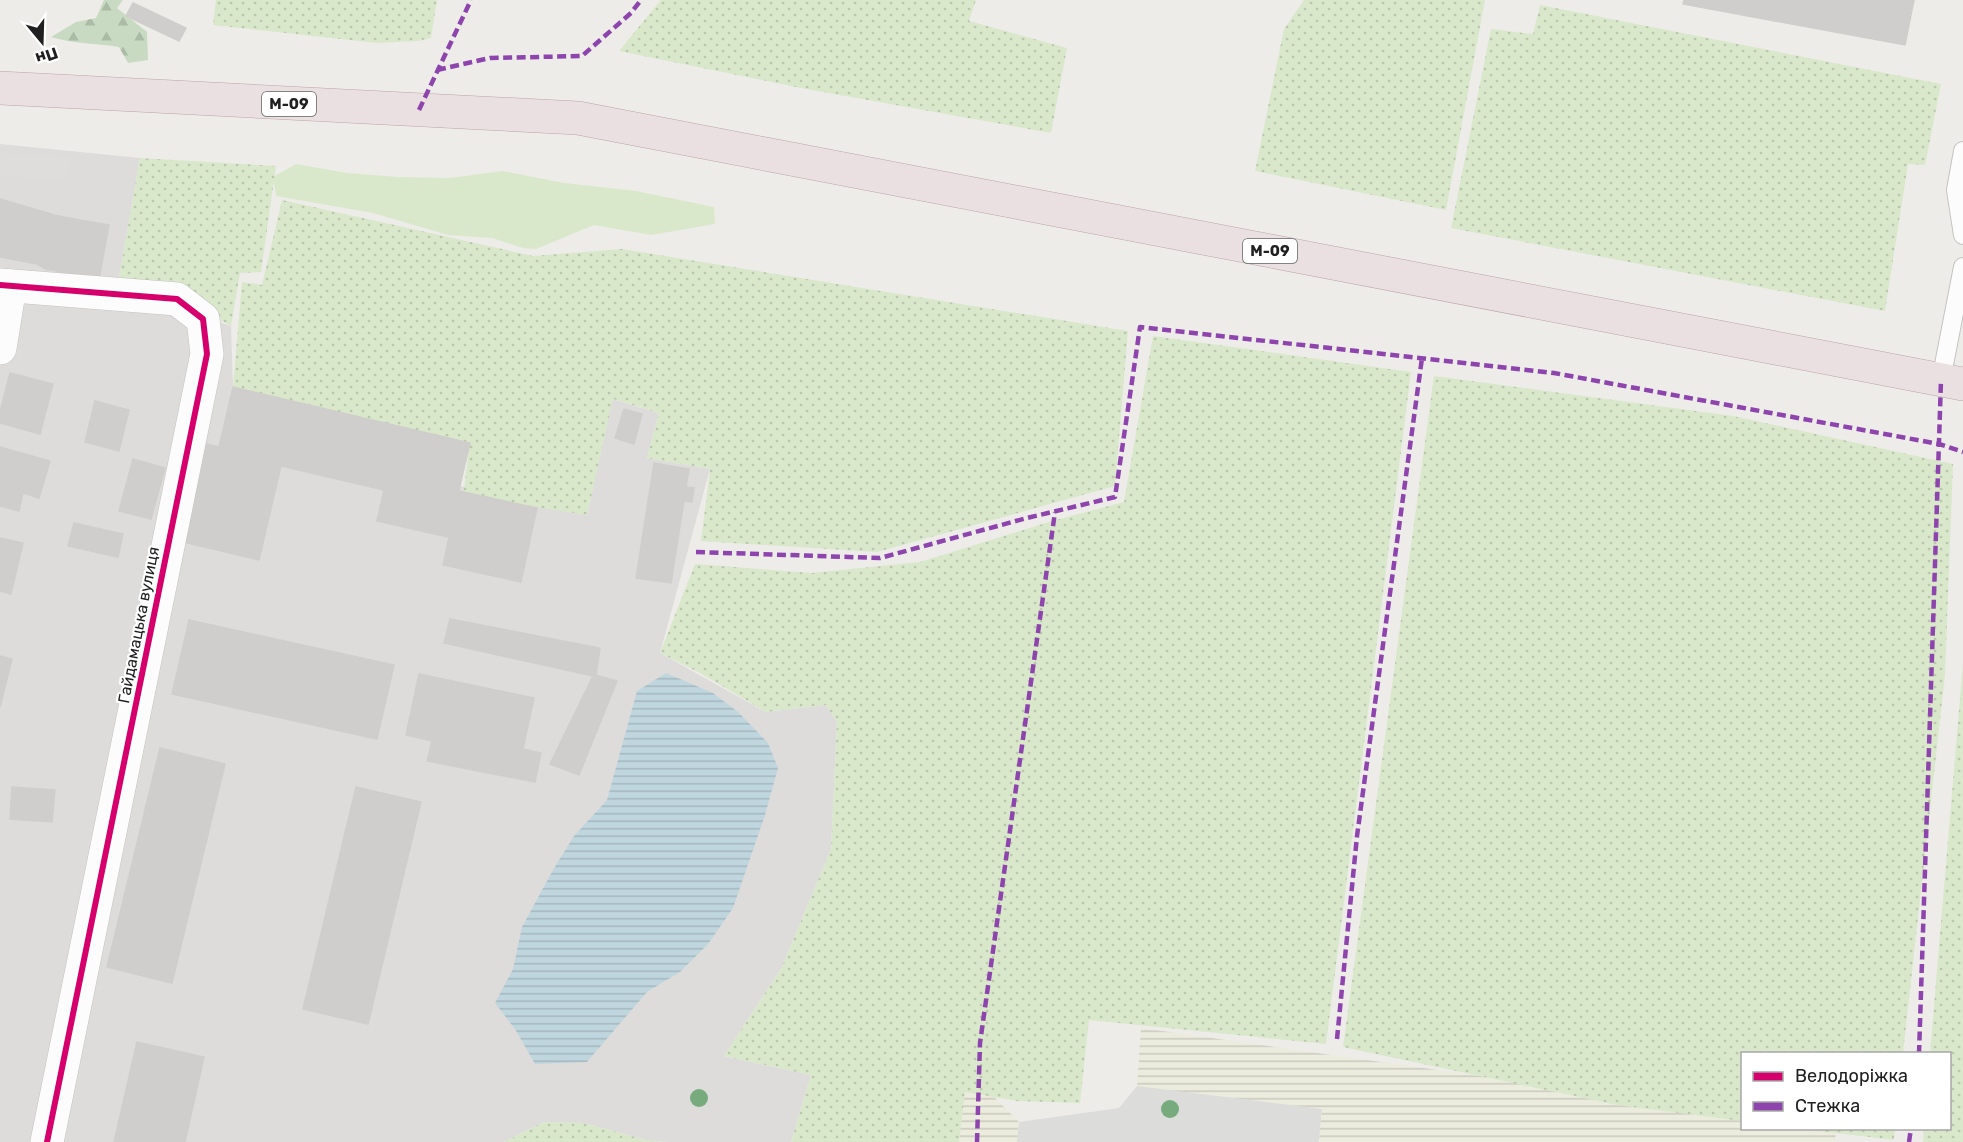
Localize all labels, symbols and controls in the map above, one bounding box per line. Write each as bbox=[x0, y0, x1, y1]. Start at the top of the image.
north arrow bbox=[12, 12, 72, 72]
text: Пн bbox=[33, 43, 60, 68]
road number: М-09 bbox=[262, 92, 316, 116]
road number: М-09 bbox=[1243, 239, 1297, 263]
street label: Гайдамацька вулиця bbox=[114, 545, 163, 705]
legend bbox=[1741, 1052, 1951, 1130]
text: Велодоріжка bbox=[1795, 1065, 1908, 1087]
text: Стежка bbox=[1795, 1095, 1860, 1117]

